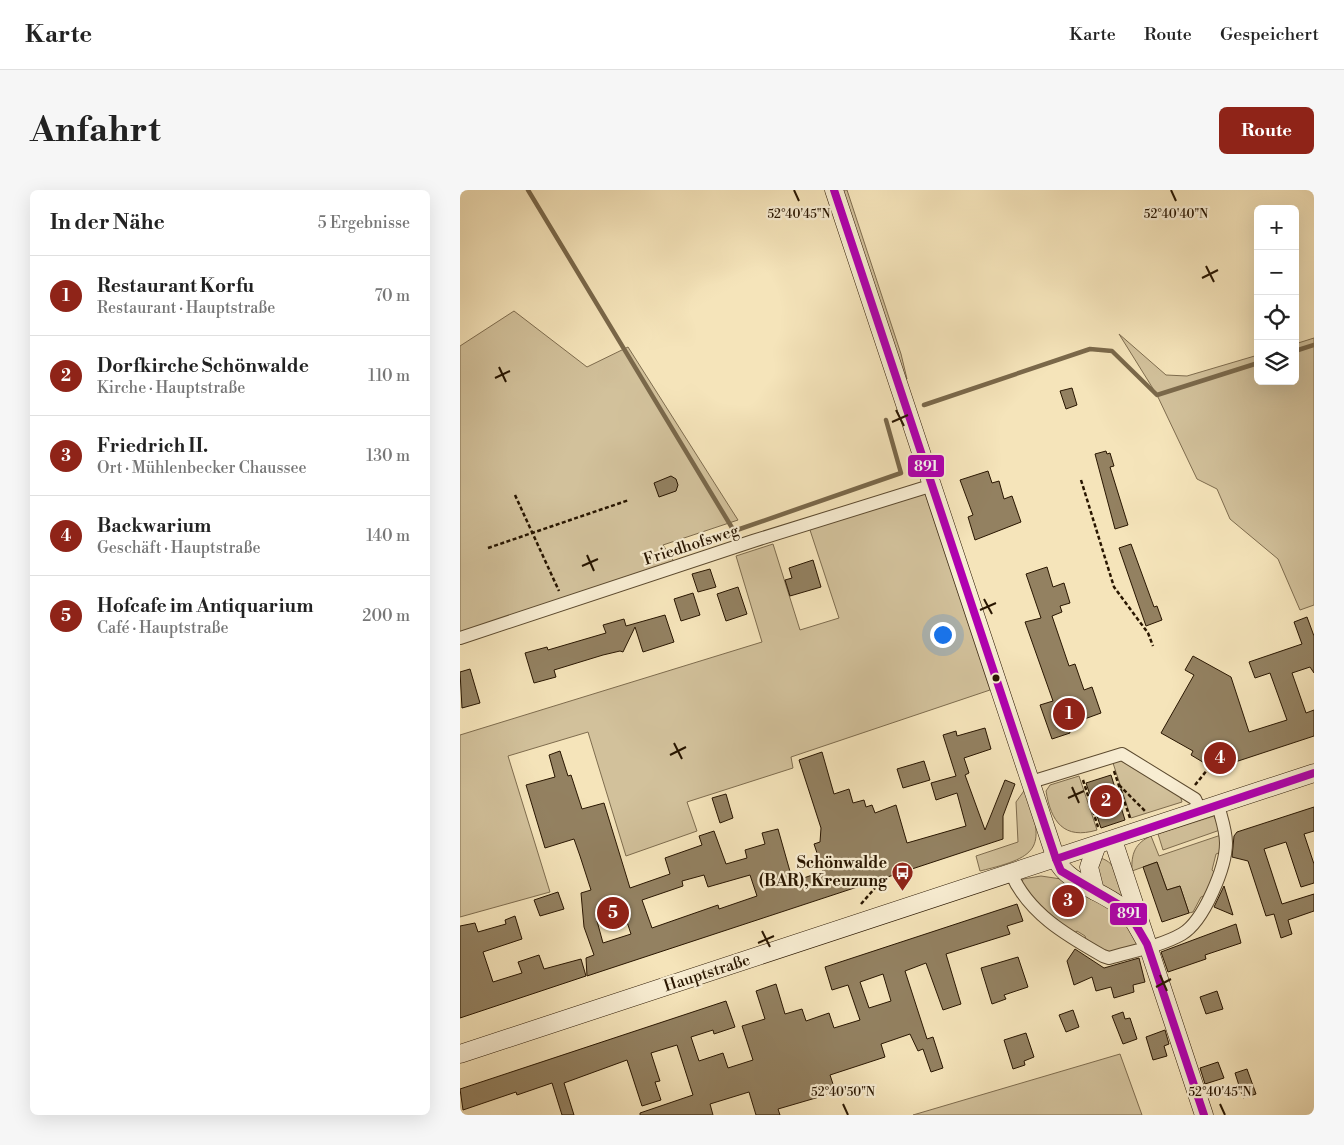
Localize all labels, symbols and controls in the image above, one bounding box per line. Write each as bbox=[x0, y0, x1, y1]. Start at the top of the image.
text: Karte bbox=[25, 20, 92, 50]
text: Karte bbox=[1069, 23, 1116, 46]
text: Route bbox=[1144, 23, 1192, 46]
text: Gespeichert bbox=[1220, 23, 1319, 46]
button: Route bbox=[1219, 107, 1314, 154]
text: Anfahrt bbox=[30, 109, 161, 152]
map controls bbox=[1254, 205, 1299, 385]
button: + bbox=[1254, 205, 1299, 250]
text: 52°40'45"N bbox=[767, 207, 831, 222]
text: 52°40'40"N bbox=[1144, 207, 1208, 222]
text: In der Nähe bbox=[50, 210, 165, 236]
text: 5 Ergebnisse bbox=[318, 213, 410, 233]
button: − bbox=[1254, 250, 1299, 295]
text: Restaurant Korfu bbox=[97, 274, 254, 298]
text: 1 bbox=[62, 286, 70, 306]
text: 70 m bbox=[374, 286, 410, 306]
button: locate bbox=[1254, 295, 1299, 340]
text: Restaurant · Hauptstraße bbox=[97, 298, 275, 318]
button: layers bbox=[1254, 340, 1299, 385]
text: Dorfkirche Schönwalde bbox=[97, 354, 309, 378]
text: 2 bbox=[61, 366, 71, 386]
text: 110 m bbox=[368, 366, 410, 386]
text: Kirche · Hauptstraße bbox=[97, 378, 245, 398]
text: Friedrich II. bbox=[97, 434, 208, 458]
text: 3 bbox=[61, 446, 71, 466]
text: 130 m bbox=[366, 446, 410, 466]
line badge: 891 bbox=[907, 454, 945, 478]
text: Ort · Mühlenbecker Chaussee bbox=[97, 458, 307, 478]
text: 891 bbox=[914, 458, 938, 476]
text: Backwarium bbox=[97, 514, 211, 538]
street label: Friedhofsweg bbox=[641, 520, 742, 570]
text: 4 bbox=[61, 526, 71, 546]
text: 140 m bbox=[366, 526, 410, 546]
text: Geschäft · Hauptstraße bbox=[97, 538, 261, 558]
text: Hofcafe im Antiquarium bbox=[97, 594, 314, 618]
text: 5 bbox=[61, 606, 71, 626]
text: 200 m bbox=[362, 606, 410, 626]
text: Café · Hauptstraße bbox=[97, 618, 229, 638]
your location bbox=[930, 622, 956, 648]
unlabelled marker bbox=[991, 673, 1001, 683]
pin: 1 bbox=[1053, 695, 1085, 733]
pin: 4 bbox=[1204, 739, 1236, 777]
pin: 2 bbox=[1090, 782, 1122, 820]
place label: Schönwalde (BAR), Kreuzung bbox=[759, 853, 888, 891]
bus stop icon: Schönwalde (BAR), Kreuzung bbox=[891, 860, 915, 891]
pin: 3 bbox=[1052, 882, 1084, 920]
pin: 5 bbox=[597, 894, 629, 932]
line badge: 891 bbox=[1109, 902, 1148, 926]
text: 891 bbox=[1117, 905, 1141, 923]
street label: Hauptstraße bbox=[661, 950, 753, 996]
text: 52°40'50"N bbox=[811, 1085, 875, 1100]
text: 52°40'45"N bbox=[1188, 1085, 1252, 1100]

